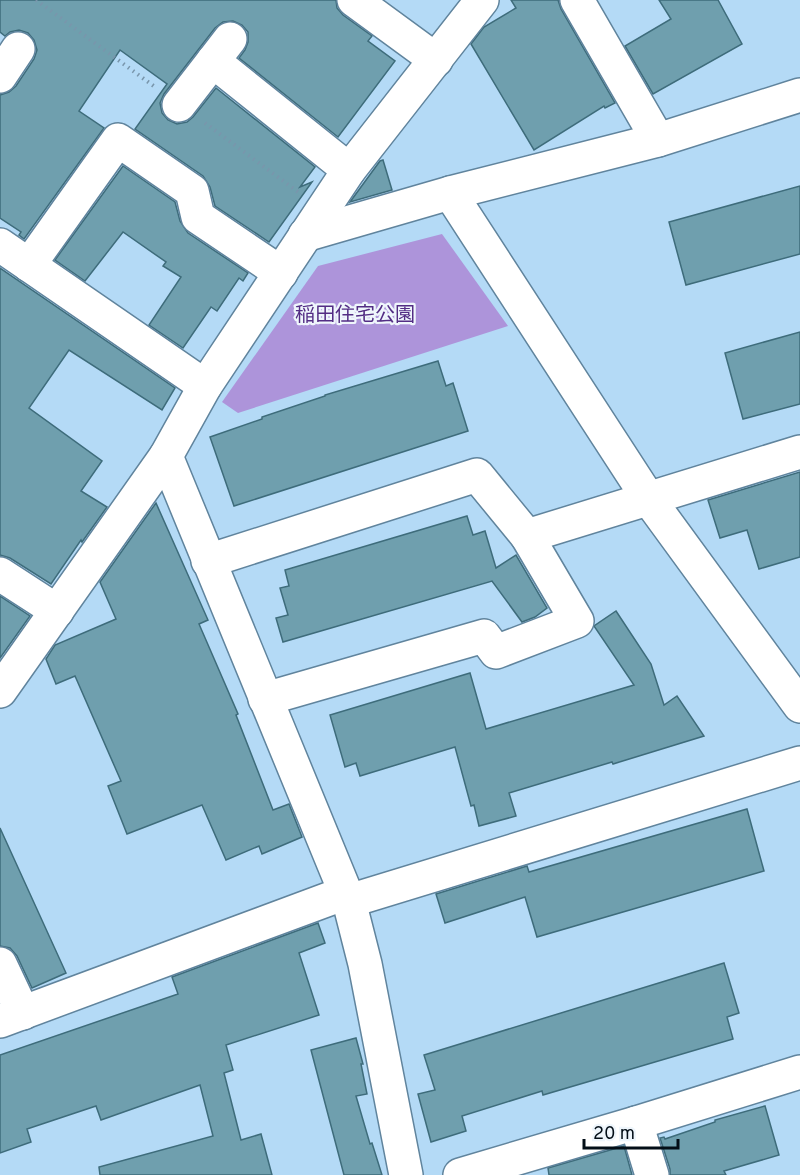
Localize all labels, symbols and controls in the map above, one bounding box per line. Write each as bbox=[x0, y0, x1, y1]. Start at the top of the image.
park label: 稲田住宅公園 bbox=[295, 303, 415, 329]
scale bar bbox=[584, 1112, 678, 1150]
text: 20 m bbox=[593, 1123, 635, 1146]

